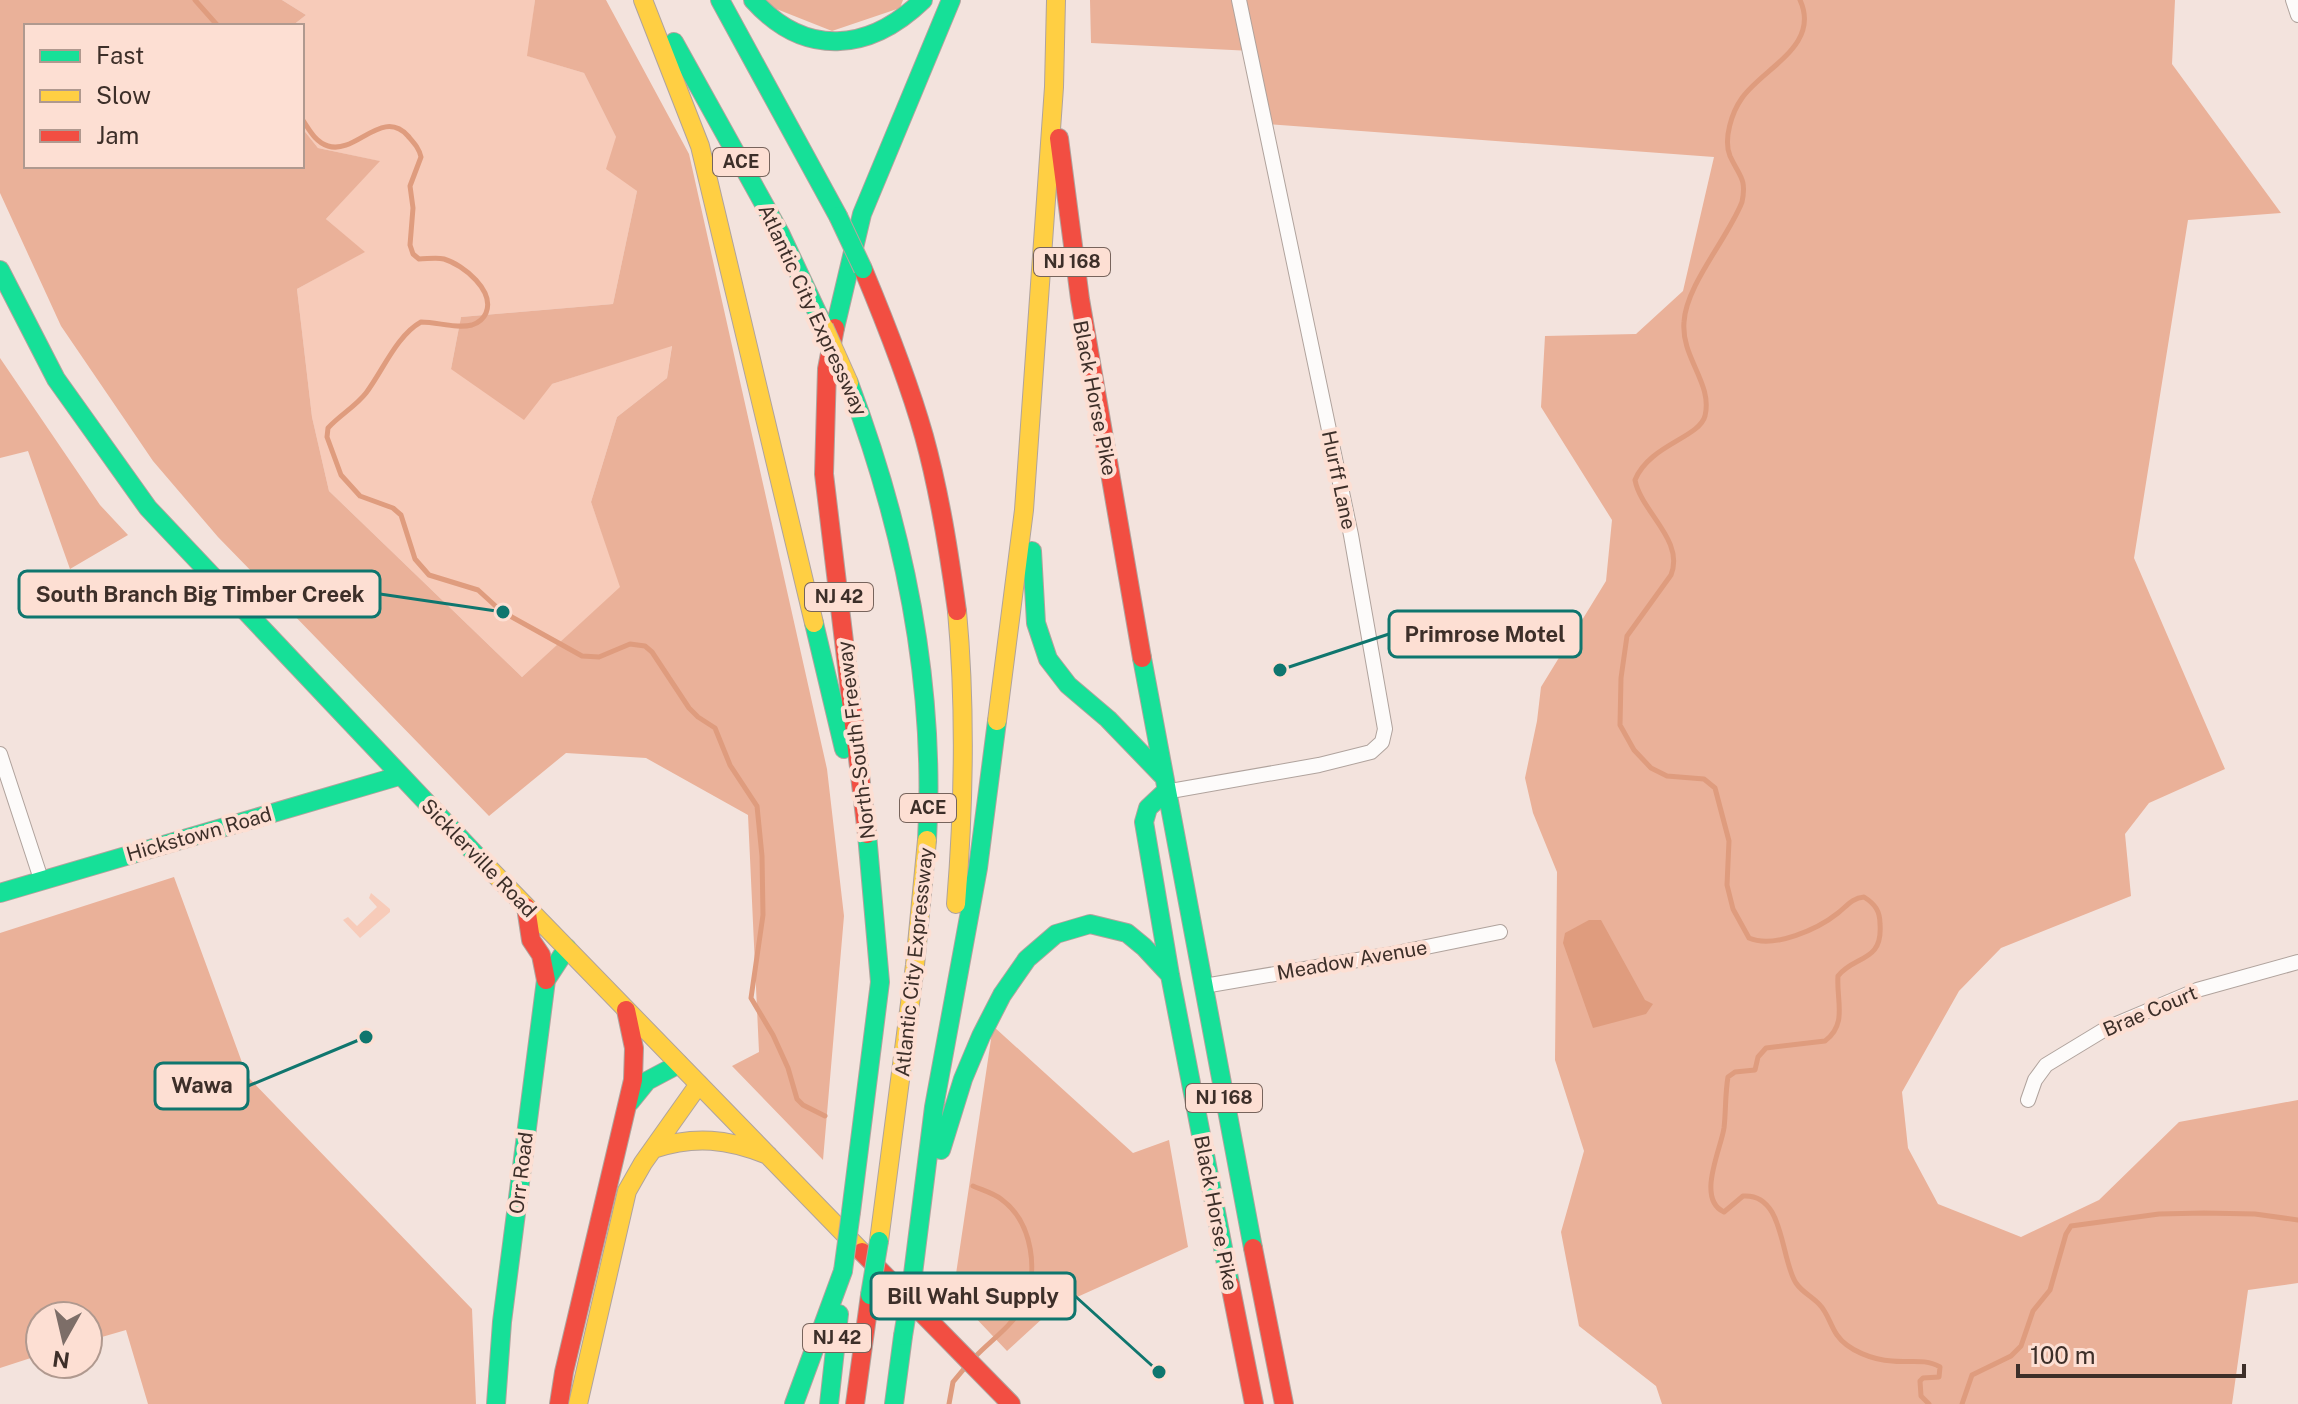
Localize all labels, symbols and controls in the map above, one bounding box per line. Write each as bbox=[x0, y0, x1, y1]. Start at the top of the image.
legend bbox=[24, 24, 304, 168]
text: Fast bbox=[96, 41, 144, 69]
text: Slow bbox=[96, 81, 151, 109]
text: Jam bbox=[96, 121, 139, 149]
road number: ACE bbox=[713, 148, 769, 176]
street label: Atlantic City Expressway bbox=[753, 200, 873, 420]
road number: NJ 168 bbox=[1034, 248, 1110, 276]
street label: Black Horse Pike bbox=[1068, 318, 1122, 478]
street label: Hurff Lane bbox=[1317, 428, 1361, 532]
callout: South Branch Big Timber Creek bbox=[19, 571, 380, 617]
text: South Branch Big Timber Creek bbox=[35, 581, 365, 607]
road number: NJ 42 bbox=[805, 583, 873, 611]
callout: Primrose Motel bbox=[1389, 611, 1581, 657]
text: Primrose Motel bbox=[1405, 621, 1565, 647]
street label: North-South Freeway bbox=[832, 639, 880, 840]
street label: Sicklerville Road bbox=[416, 794, 542, 922]
road number: ACE bbox=[900, 794, 956, 822]
street label: Hickstown Road bbox=[124, 802, 274, 866]
street label: Atlantic City Expressway bbox=[890, 846, 938, 1078]
street label: Meadow Avenue bbox=[1275, 935, 1429, 985]
street label: Brae Court bbox=[2099, 980, 2201, 1042]
callout: Wawa bbox=[155, 1063, 248, 1109]
text: Wawa bbox=[171, 1072, 233, 1098]
road number: NJ 168 bbox=[1186, 1084, 1262, 1112]
street label: Orr Road bbox=[504, 1131, 538, 1215]
street label: Black Horse Pike bbox=[1189, 1133, 1243, 1293]
callout: Bill Wahl Supply bbox=[871, 1273, 1075, 1319]
text: Bill Wahl Supply bbox=[887, 1283, 1059, 1309]
north arrow bbox=[24, 1300, 104, 1380]
road number: NJ 42 bbox=[803, 1324, 871, 1352]
scale bar bbox=[2018, 1328, 2244, 1378]
text: 100 m bbox=[2030, 1341, 2096, 1369]
text: N bbox=[51, 1346, 72, 1374]

